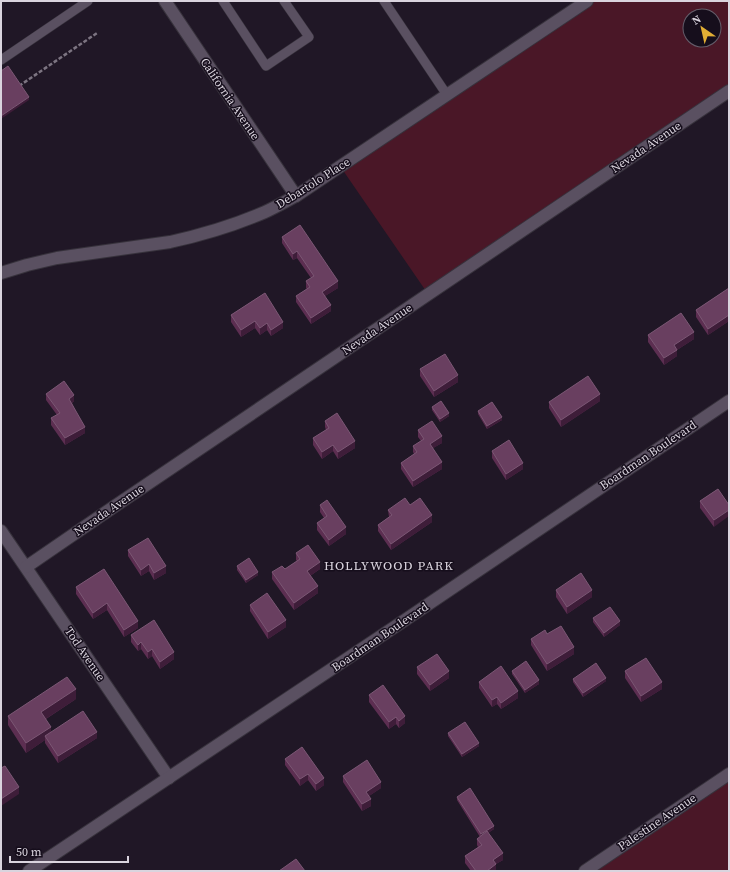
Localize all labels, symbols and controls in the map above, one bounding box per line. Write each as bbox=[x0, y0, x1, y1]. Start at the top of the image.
north arrow bbox=[682, 8, 722, 48]
text: N bbox=[689, 12, 704, 29]
street label: California Avenue bbox=[197, 55, 263, 143]
street label: Nevada Avenue bbox=[608, 118, 684, 176]
street label: Debartolo Place bbox=[273, 154, 353, 212]
street label: Nevada Avenue bbox=[339, 300, 415, 358]
street label: Boardman Boulevard bbox=[597, 417, 700, 493]
street label: Nevada Avenue bbox=[71, 481, 147, 539]
district label: HOLLYWOOD PARK bbox=[324, 557, 454, 574]
street label: Boardman Boulevard bbox=[329, 599, 432, 675]
street label: Tod Avenue bbox=[61, 624, 109, 684]
street label: Palestine Avenue bbox=[615, 790, 699, 854]
scale bar bbox=[10, 838, 128, 864]
text: 50 m bbox=[16, 844, 42, 860]

